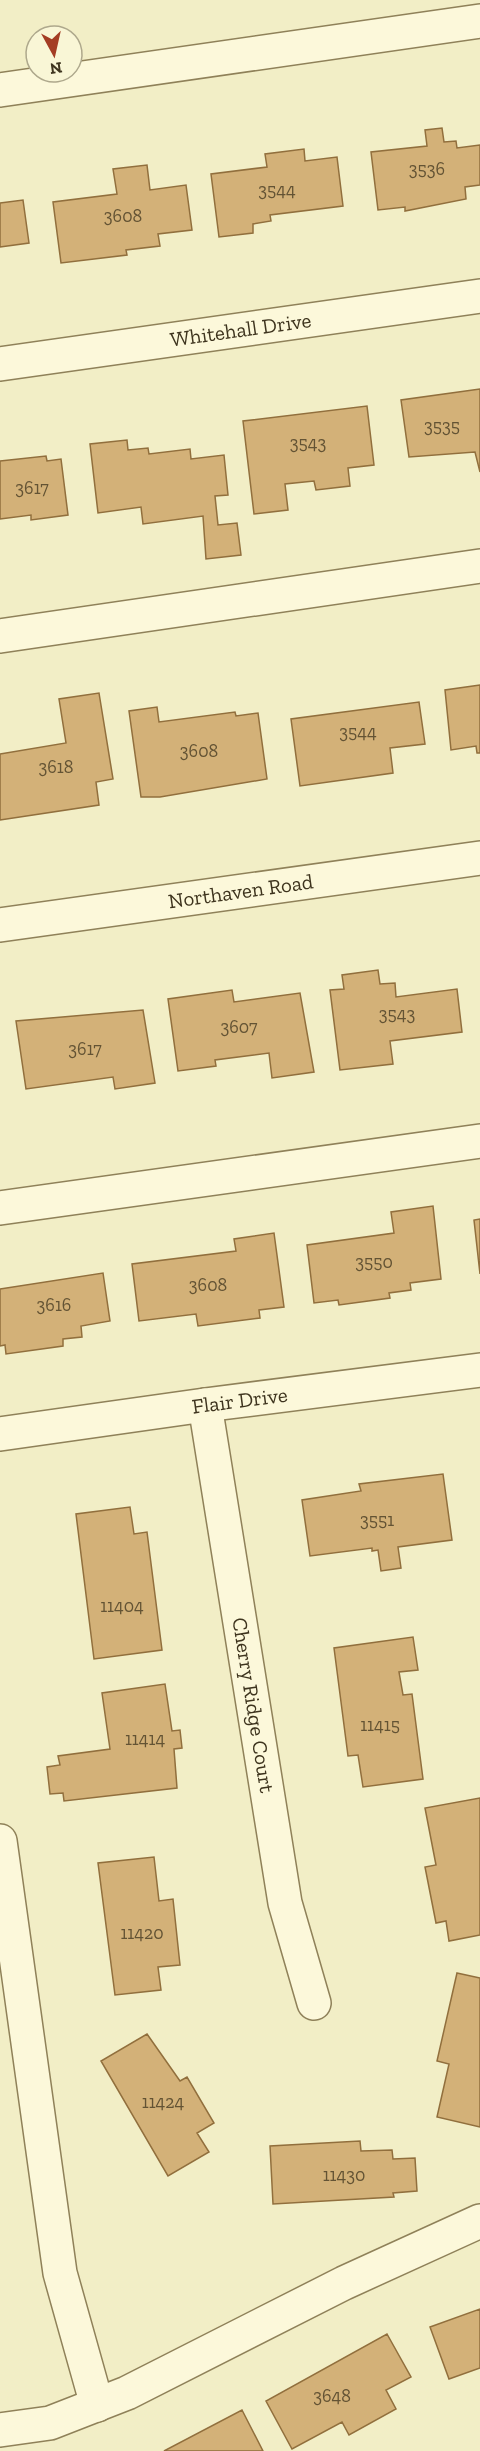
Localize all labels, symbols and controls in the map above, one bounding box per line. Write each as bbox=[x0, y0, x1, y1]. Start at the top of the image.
north arrow bbox=[24, 24, 84, 84]
text: N bbox=[49, 58, 63, 79]
house number: 3536 bbox=[409, 158, 445, 180]
house number: 3544 bbox=[258, 179, 296, 201]
house number: 3608 bbox=[104, 205, 142, 227]
street label: Whitehall Drive bbox=[168, 307, 313, 352]
house number: 3535 bbox=[424, 415, 460, 437]
house number: 3543 bbox=[290, 432, 326, 454]
house number: 3617 bbox=[15, 477, 49, 499]
house number: 3544 bbox=[339, 721, 377, 743]
house number: 3608 bbox=[180, 740, 218, 762]
house number: 3618 bbox=[39, 756, 73, 778]
street label: Northaven Road bbox=[166, 868, 315, 913]
house number: 3543 bbox=[379, 1003, 415, 1025]
house number: 3607 bbox=[220, 1016, 258, 1038]
house number: 3617 bbox=[68, 1038, 102, 1060]
house number: 3550 bbox=[355, 1251, 393, 1273]
house number: 3608 bbox=[189, 1274, 227, 1296]
house number: 3616 bbox=[37, 1294, 71, 1316]
street label: Flair Drive bbox=[190, 1382, 289, 1419]
house number: 3551 bbox=[360, 1509, 394, 1531]
house number: 11404 bbox=[100, 1595, 144, 1617]
street label: Cherry Ridge Court bbox=[227, 1616, 280, 1795]
house number: 11415 bbox=[360, 1714, 400, 1736]
house number: 11414 bbox=[125, 1728, 165, 1750]
house number: 11420 bbox=[120, 1922, 164, 1944]
house number: 11424 bbox=[142, 2091, 185, 2113]
house number: 11430 bbox=[323, 2164, 365, 2186]
house number: 3648 bbox=[313, 2385, 351, 2407]

